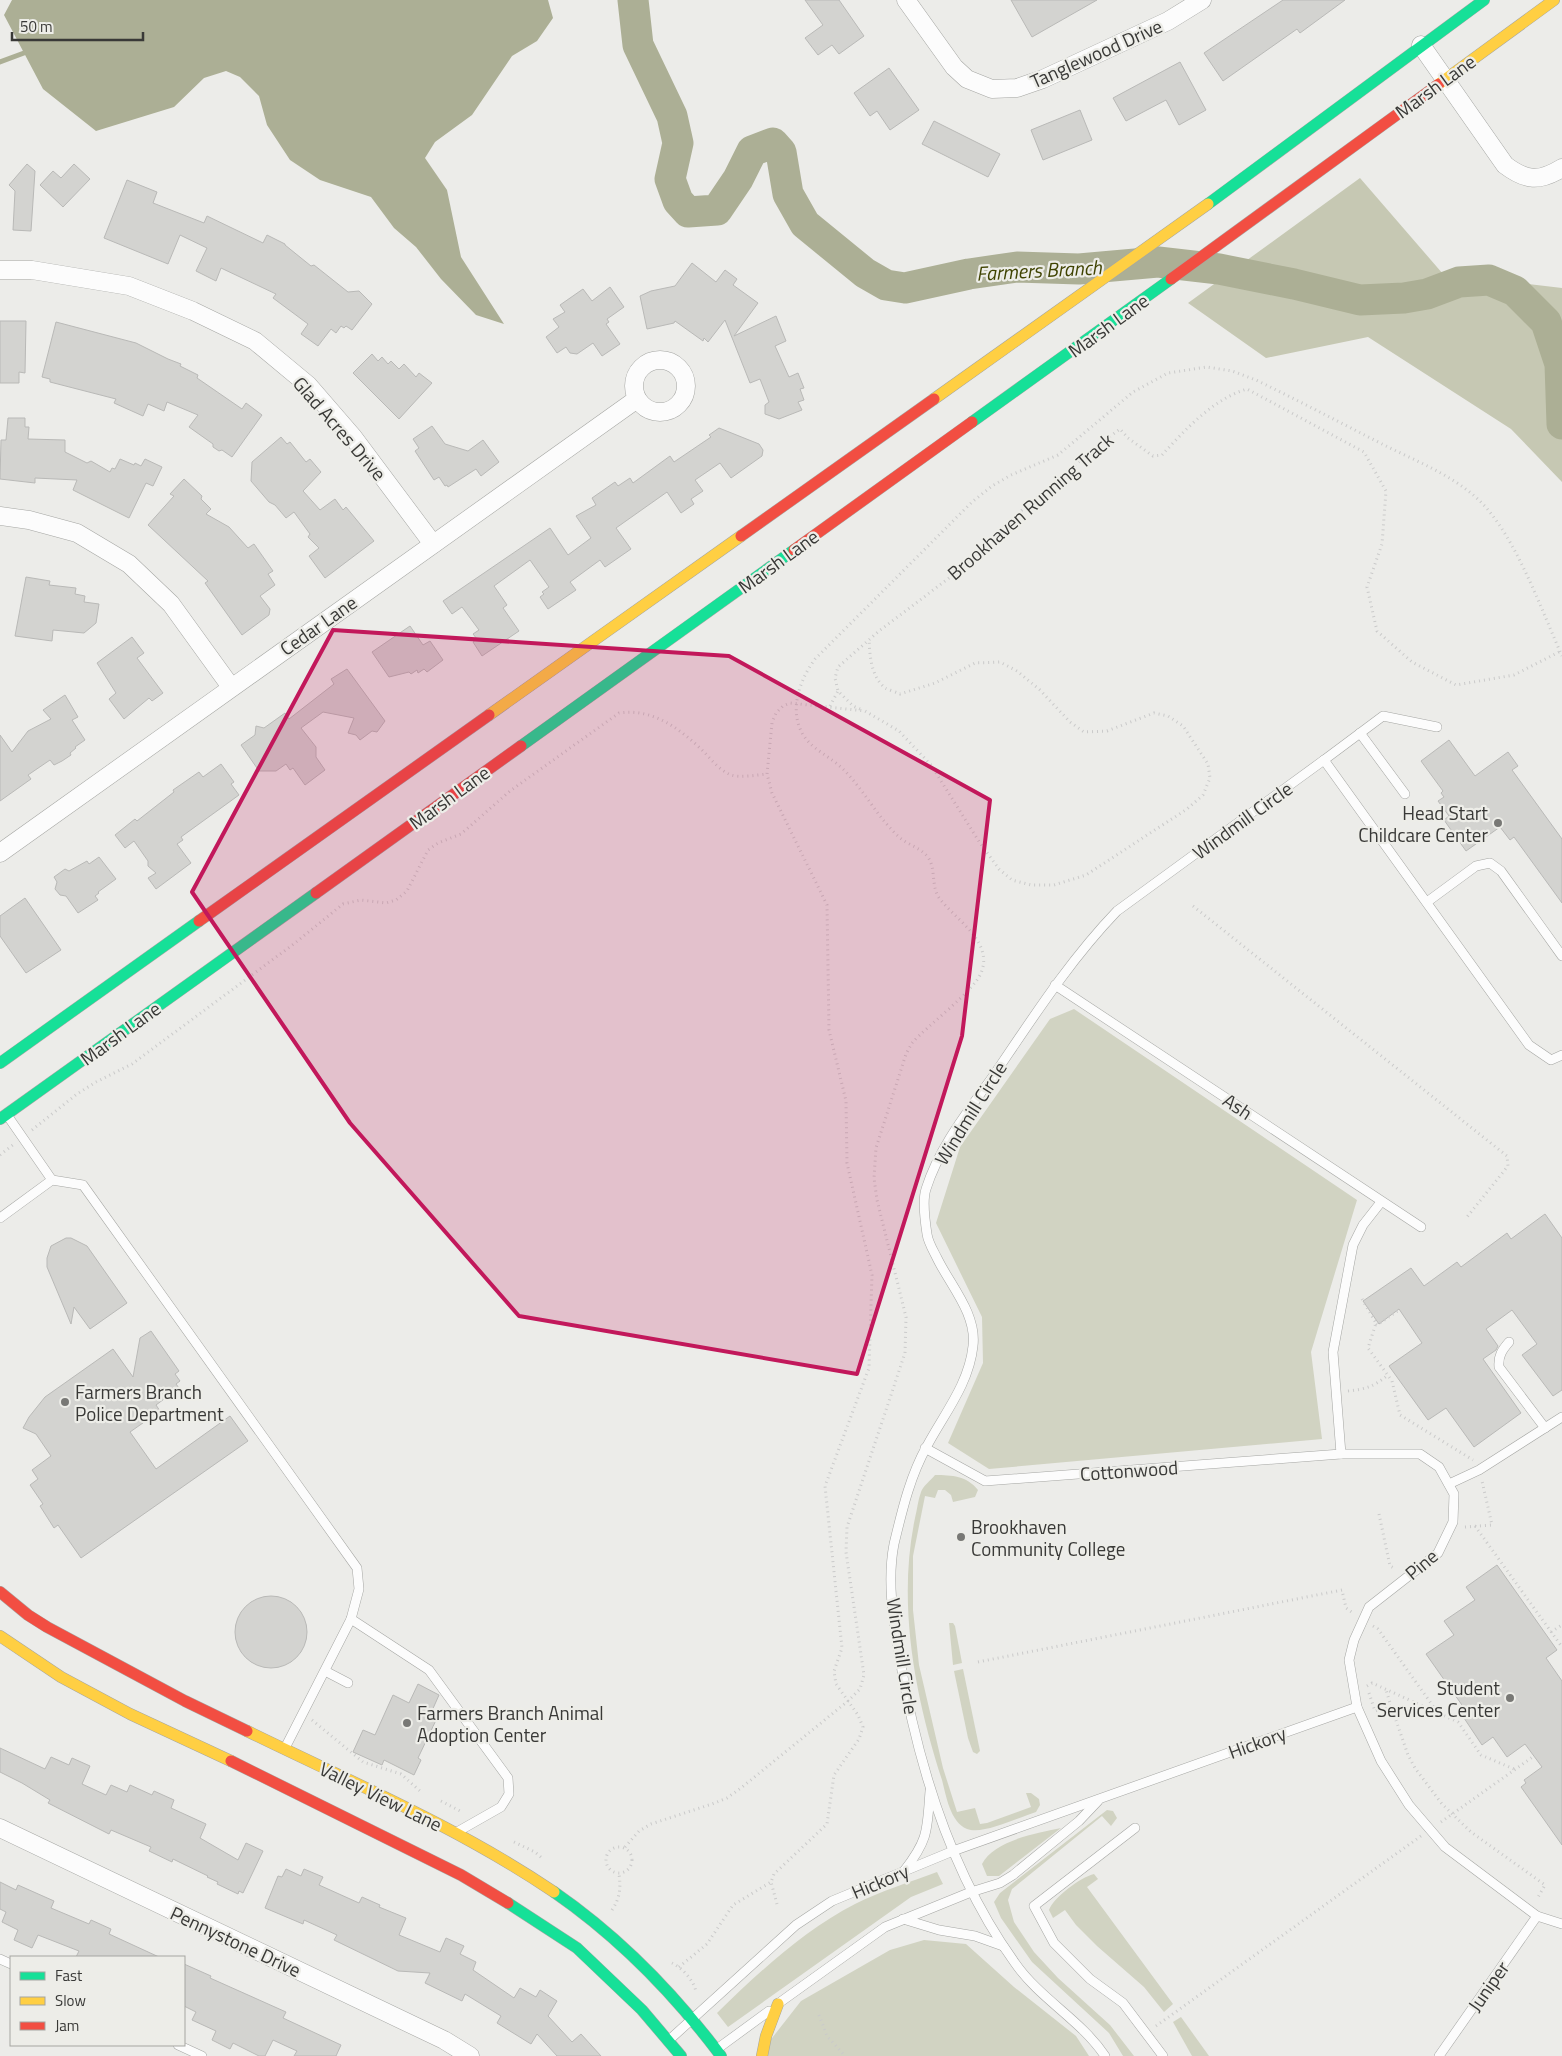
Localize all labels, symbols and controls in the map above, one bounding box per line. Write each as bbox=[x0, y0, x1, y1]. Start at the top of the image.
scale bar bbox=[12, 10, 144, 42]
street label: Tanglewood Drive bbox=[1025, 11, 1167, 95]
text: 50 m bbox=[20, 15, 53, 38]
street label: Marsh Lane bbox=[1389, 47, 1481, 125]
water label: Farmers Branch bbox=[976, 251, 1103, 289]
street label: Marsh Lane bbox=[1062, 286, 1154, 364]
street label: Glad Acres Drive bbox=[286, 369, 394, 487]
street label: Brookhaven Running Track bbox=[940, 425, 1120, 587]
street label: Marsh Lane bbox=[732, 522, 824, 600]
street label: Cedar Lane bbox=[273, 588, 363, 662]
street label: Marsh Lane bbox=[403, 758, 495, 836]
street label: Windmill Circle bbox=[1186, 774, 1298, 866]
place label: Head Start Childcare Center bbox=[1358, 798, 1488, 849]
marker: Head Start Childcare Center bbox=[1492, 817, 1504, 829]
street label: Marsh Lane bbox=[74, 994, 166, 1072]
street label: Windmill Circle bbox=[927, 1056, 1013, 1170]
street label: Ash bbox=[1217, 1085, 1259, 1127]
place label: Farmers Branch Police Department bbox=[75, 1377, 224, 1428]
marker: Farmers Branch Police Department bbox=[59, 1396, 71, 1408]
street label: Cottonwood bbox=[1079, 1452, 1179, 1488]
place label: Brookhaven Community College bbox=[971, 1512, 1125, 1563]
marker: Brookhaven Community College bbox=[955, 1531, 967, 1543]
street label: Pine bbox=[1398, 1542, 1444, 1586]
street label: Windmill Circle bbox=[879, 1596, 927, 1716]
place label: Student Services Center bbox=[1377, 1673, 1500, 1724]
marker: Student Services Center bbox=[1504, 1692, 1516, 1704]
place label: Farmers Branch Animal Adoption Center bbox=[417, 1698, 604, 1749]
marker: Farmers Branch Animal Adoption Center bbox=[401, 1717, 413, 1729]
street label: Hickory bbox=[1224, 1718, 1290, 1766]
street label: Valley View Lane bbox=[315, 1754, 447, 1838]
street label: Hickory bbox=[847, 1856, 913, 1906]
street label: Pennystone Drive bbox=[166, 1898, 306, 1984]
street label: Juniper bbox=[1460, 1954, 1516, 2017]
legend bbox=[10, 1956, 185, 2046]
text: Fast bbox=[55, 1964, 83, 1987]
text: Slow bbox=[55, 1989, 86, 2012]
text: Jam bbox=[55, 2014, 79, 2037]

